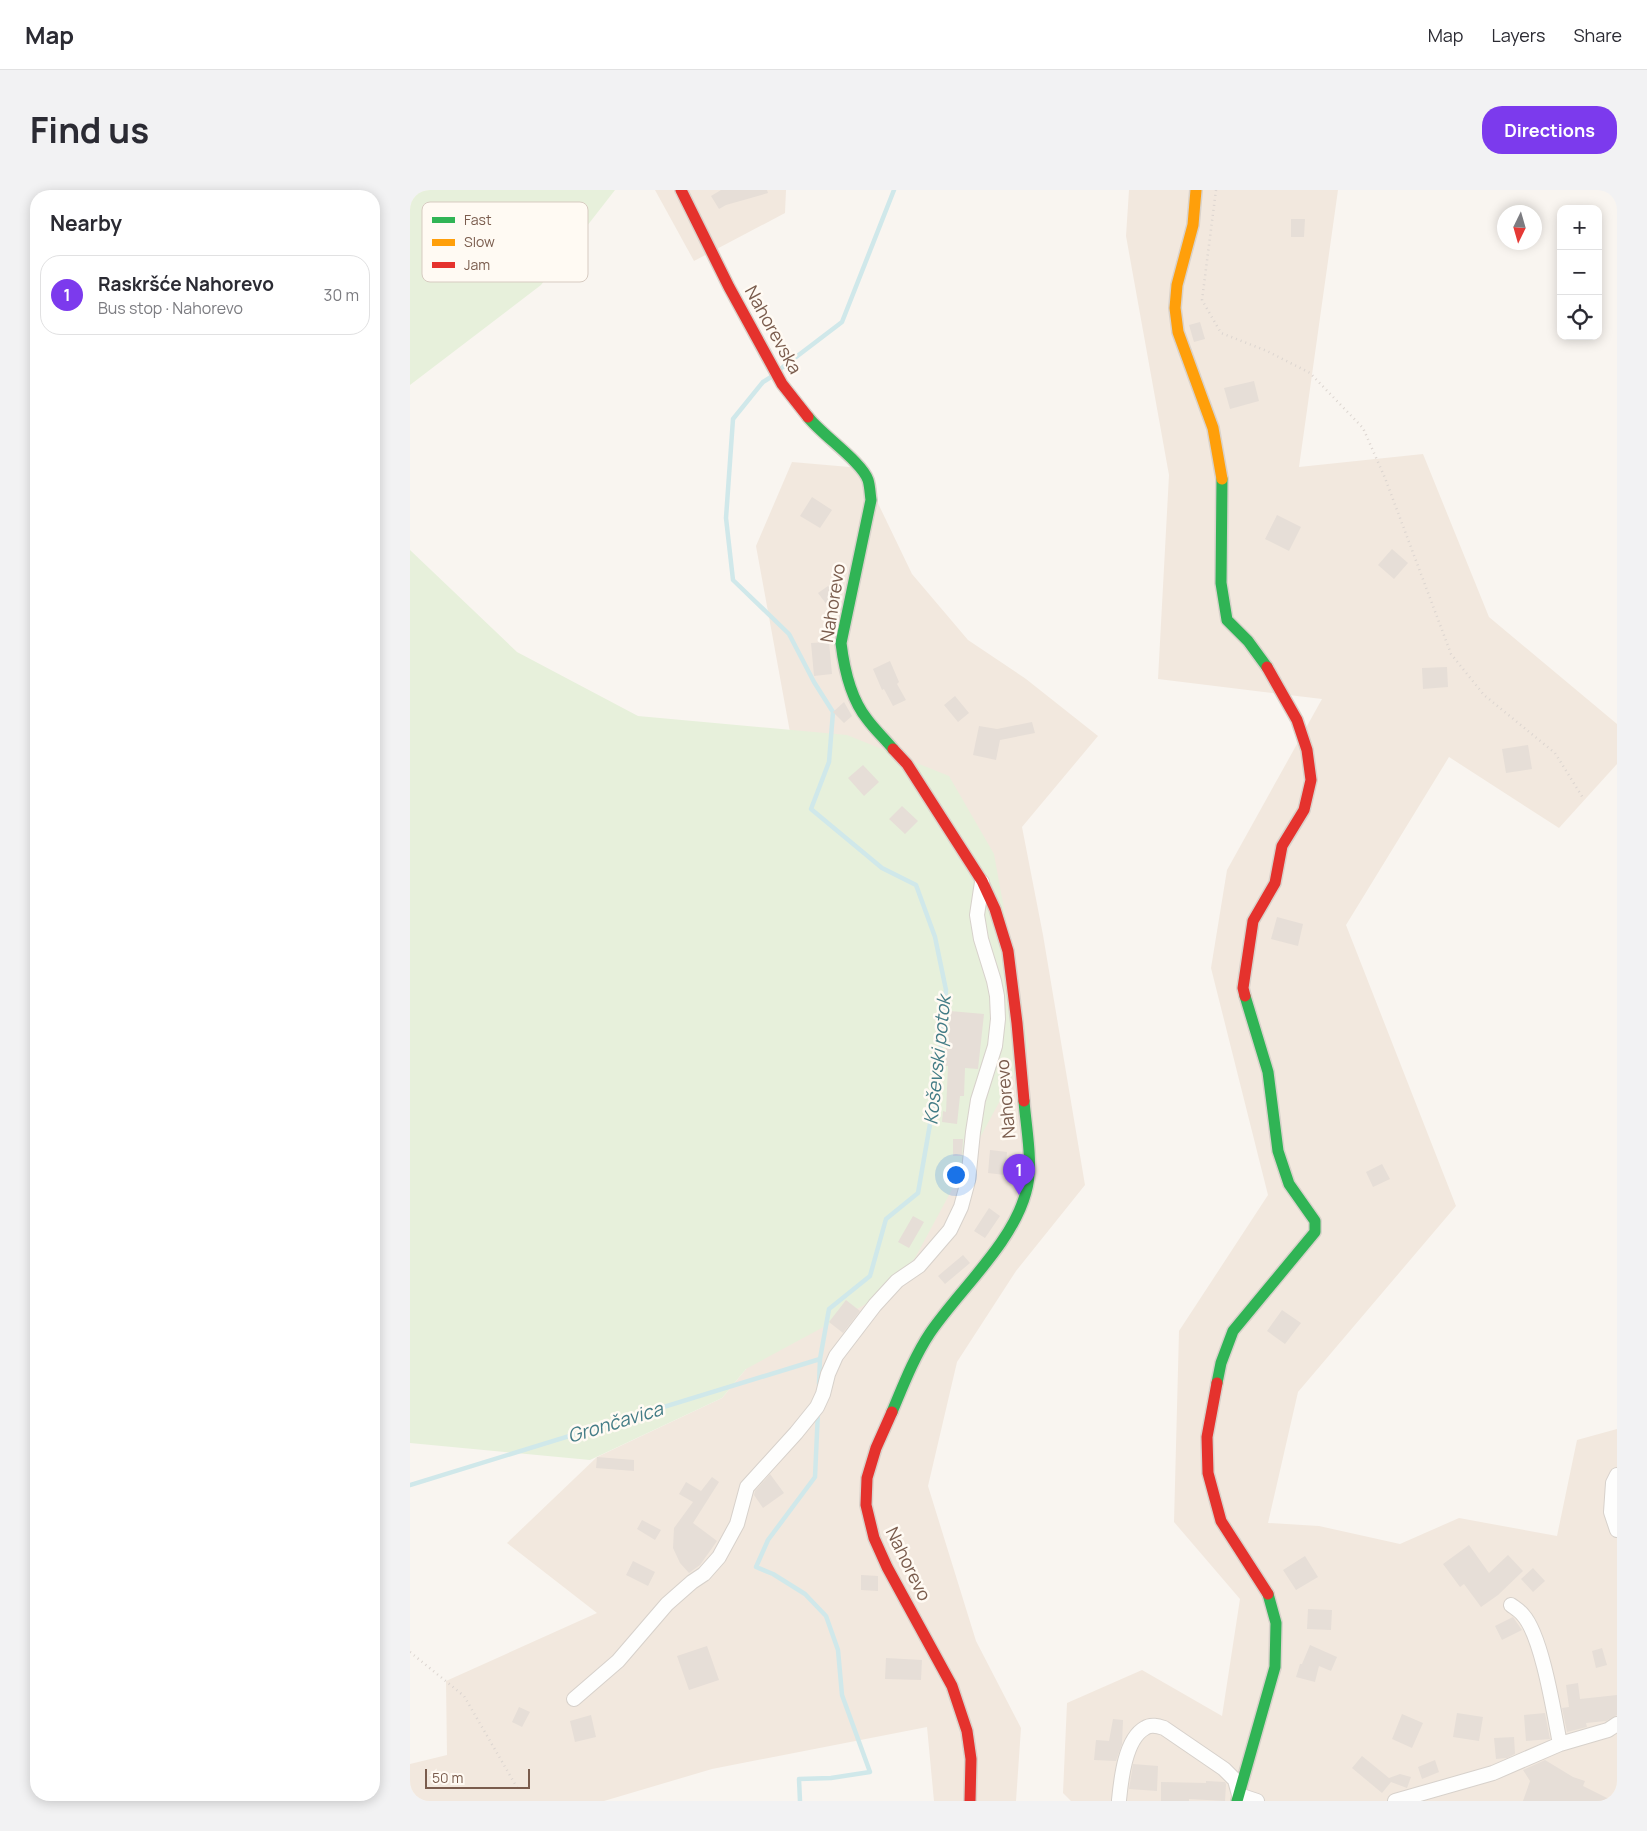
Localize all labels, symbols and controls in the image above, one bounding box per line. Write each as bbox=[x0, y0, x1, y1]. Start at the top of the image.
text: Map bbox=[25, 18, 74, 51]
text: Map bbox=[1428, 23, 1463, 47]
text: Layers bbox=[1491, 23, 1545, 47]
text: Share bbox=[1573, 23, 1622, 47]
text: Find us bbox=[30, 106, 149, 154]
button: Directions bbox=[1482, 106, 1617, 154]
legend bbox=[422, 202, 588, 282]
north arrow bbox=[1497, 205, 1542, 250]
map controls bbox=[1557, 205, 1602, 340]
button: + bbox=[1557, 205, 1602, 250]
text: Nearby bbox=[50, 209, 122, 237]
text: Fast bbox=[464, 210, 492, 229]
text: Slow bbox=[464, 232, 495, 251]
button: − bbox=[1557, 250, 1602, 295]
text: Jam bbox=[464, 255, 490, 274]
text: Raskršće Nahorevo bbox=[98, 271, 274, 297]
street label: Nahorevska bbox=[740, 281, 808, 378]
text: 1 bbox=[63, 284, 71, 306]
text: 30 m bbox=[324, 284, 359, 306]
button: locate bbox=[1557, 295, 1602, 340]
text: Bus stop · Nahorevo bbox=[98, 297, 243, 319]
street label: Nahorevo bbox=[814, 562, 850, 644]
water label: Koševski potok bbox=[917, 992, 957, 1126]
street label: Nahorevo bbox=[990, 1058, 1020, 1140]
pin: 1 bbox=[1003, 1154, 1035, 1195]
your location bbox=[943, 1162, 969, 1188]
water label: Grončavica bbox=[564, 1395, 667, 1449]
street label: Nahorevo bbox=[881, 1523, 937, 1605]
scale bar bbox=[425, 1766, 530, 1789]
text: 50 m bbox=[432, 1768, 463, 1787]

